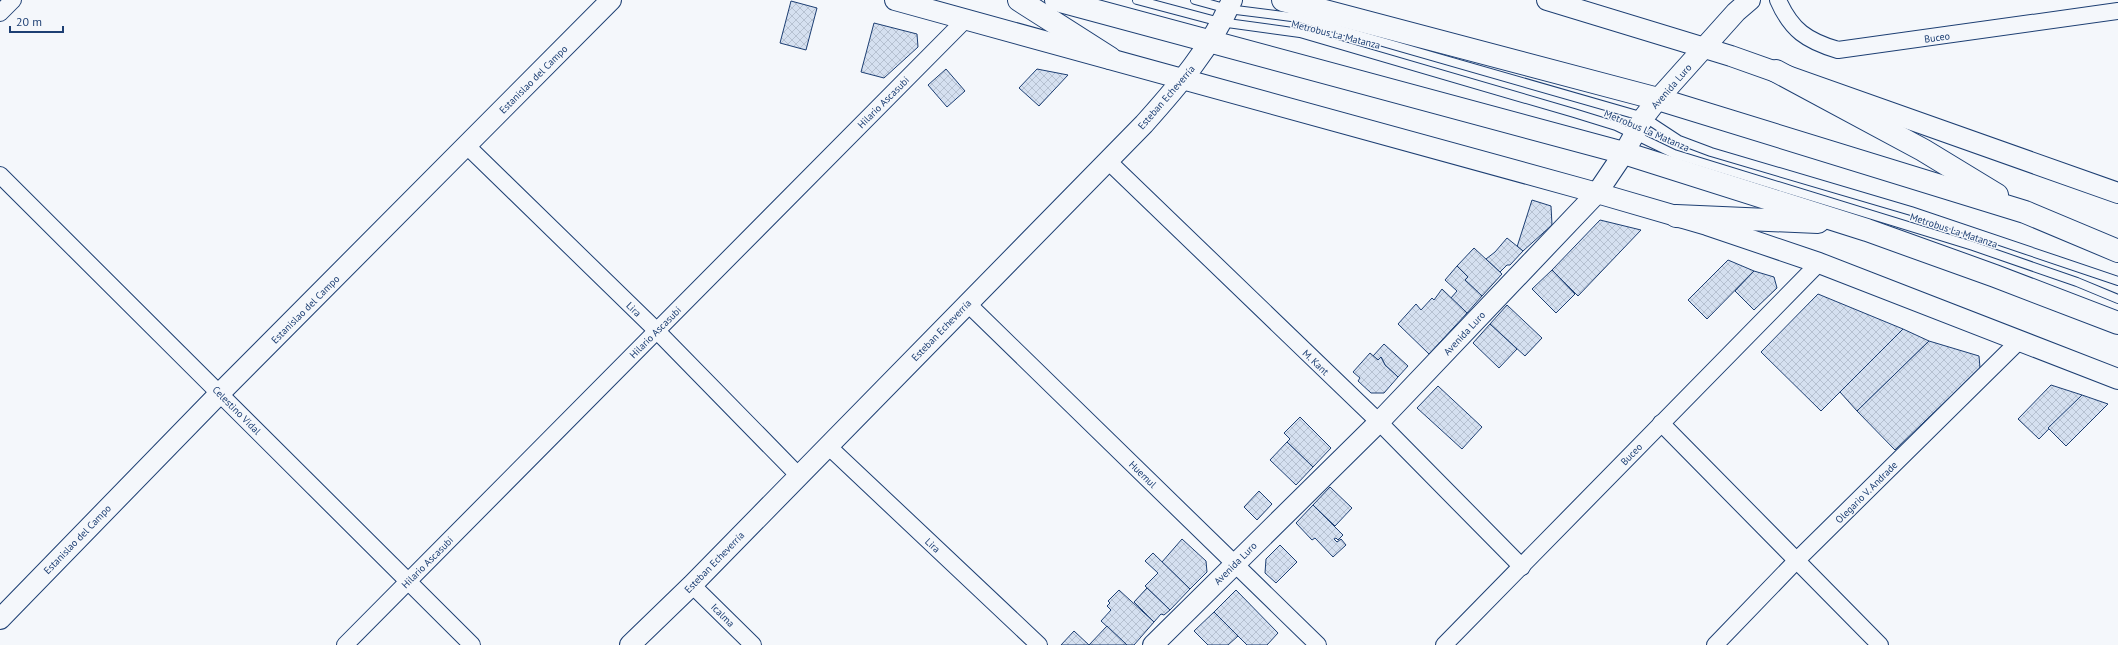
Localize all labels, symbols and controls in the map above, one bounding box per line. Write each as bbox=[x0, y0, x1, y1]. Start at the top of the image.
scale bar bbox=[10, 8, 63, 34]
text: 20 m bbox=[16, 14, 42, 29]
street label: Metrobus La Matanza bbox=[1290, 17, 1382, 52]
street label: Buceo bbox=[1923, 29, 1951, 46]
street label: Estanislao del Campo bbox=[496, 42, 570, 116]
street label: Avenida Luro bbox=[1648, 61, 1695, 112]
street label: Esteban Echeverría bbox=[1135, 63, 1198, 132]
street label: Hilario Ascasubi bbox=[855, 74, 912, 131]
street label: Metrobus La Matanza bbox=[1602, 107, 1692, 154]
street label: Metrobus La Matanza bbox=[1908, 210, 1999, 251]
street label: Estanislao del Campo bbox=[268, 272, 342, 346]
street label: Esteban Echeverría bbox=[909, 297, 974, 364]
street label: Lira bbox=[623, 299, 644, 320]
street label: Hilario Ascasubi bbox=[627, 304, 684, 361]
street label: Avenida Luro bbox=[1441, 309, 1488, 358]
street label: M. Kant bbox=[1300, 347, 1332, 378]
street label: Celestino Vidal bbox=[210, 383, 264, 437]
street label: Buceo bbox=[1618, 441, 1645, 468]
street label: Huemul bbox=[1126, 458, 1159, 491]
street label: Olegario V. Andrade bbox=[1832, 458, 1900, 526]
street label: Estanislao del Campo bbox=[41, 502, 114, 577]
street label: Esteban Echeverría bbox=[682, 529, 747, 596]
street label: Hilario Ascasubi bbox=[399, 534, 456, 591]
street label: Lira bbox=[922, 535, 943, 556]
street label: Avenida Luro bbox=[1211, 539, 1260, 588]
street label: Icalma bbox=[708, 601, 737, 630]

